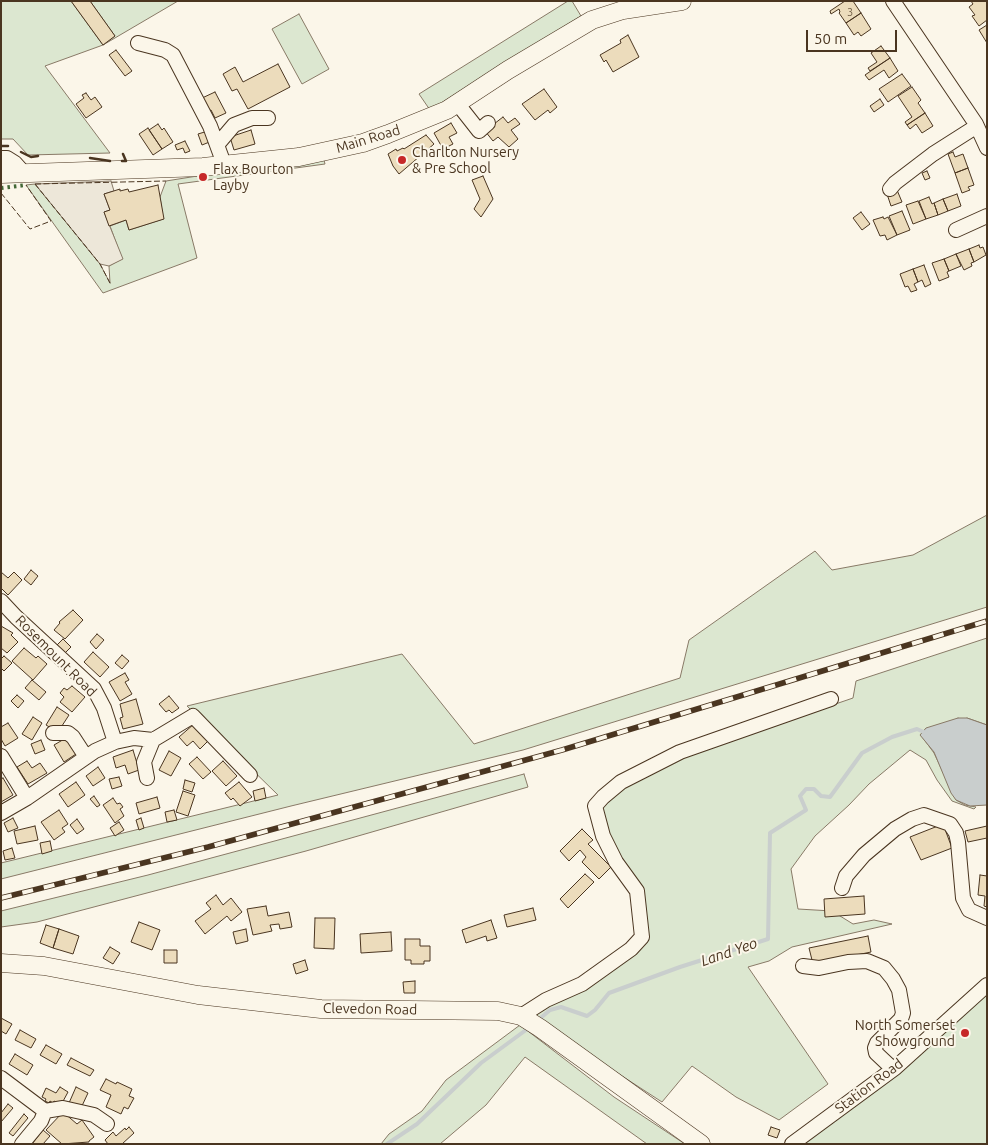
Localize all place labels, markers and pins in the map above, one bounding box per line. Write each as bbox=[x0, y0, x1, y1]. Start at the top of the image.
place label: Charlton Nursery & Pre School bbox=[412, 144, 519, 176]
marker: Charlton Nursery & Pre School bbox=[396, 154, 408, 166]
place label: Flax Bourton Layby bbox=[213, 161, 294, 193]
marker: Flax Bourton Layby bbox=[197, 171, 209, 183]
place label: North Somerset Showground bbox=[855, 1017, 955, 1050]
marker: North Somerset Showground bbox=[959, 1027, 971, 1039]

